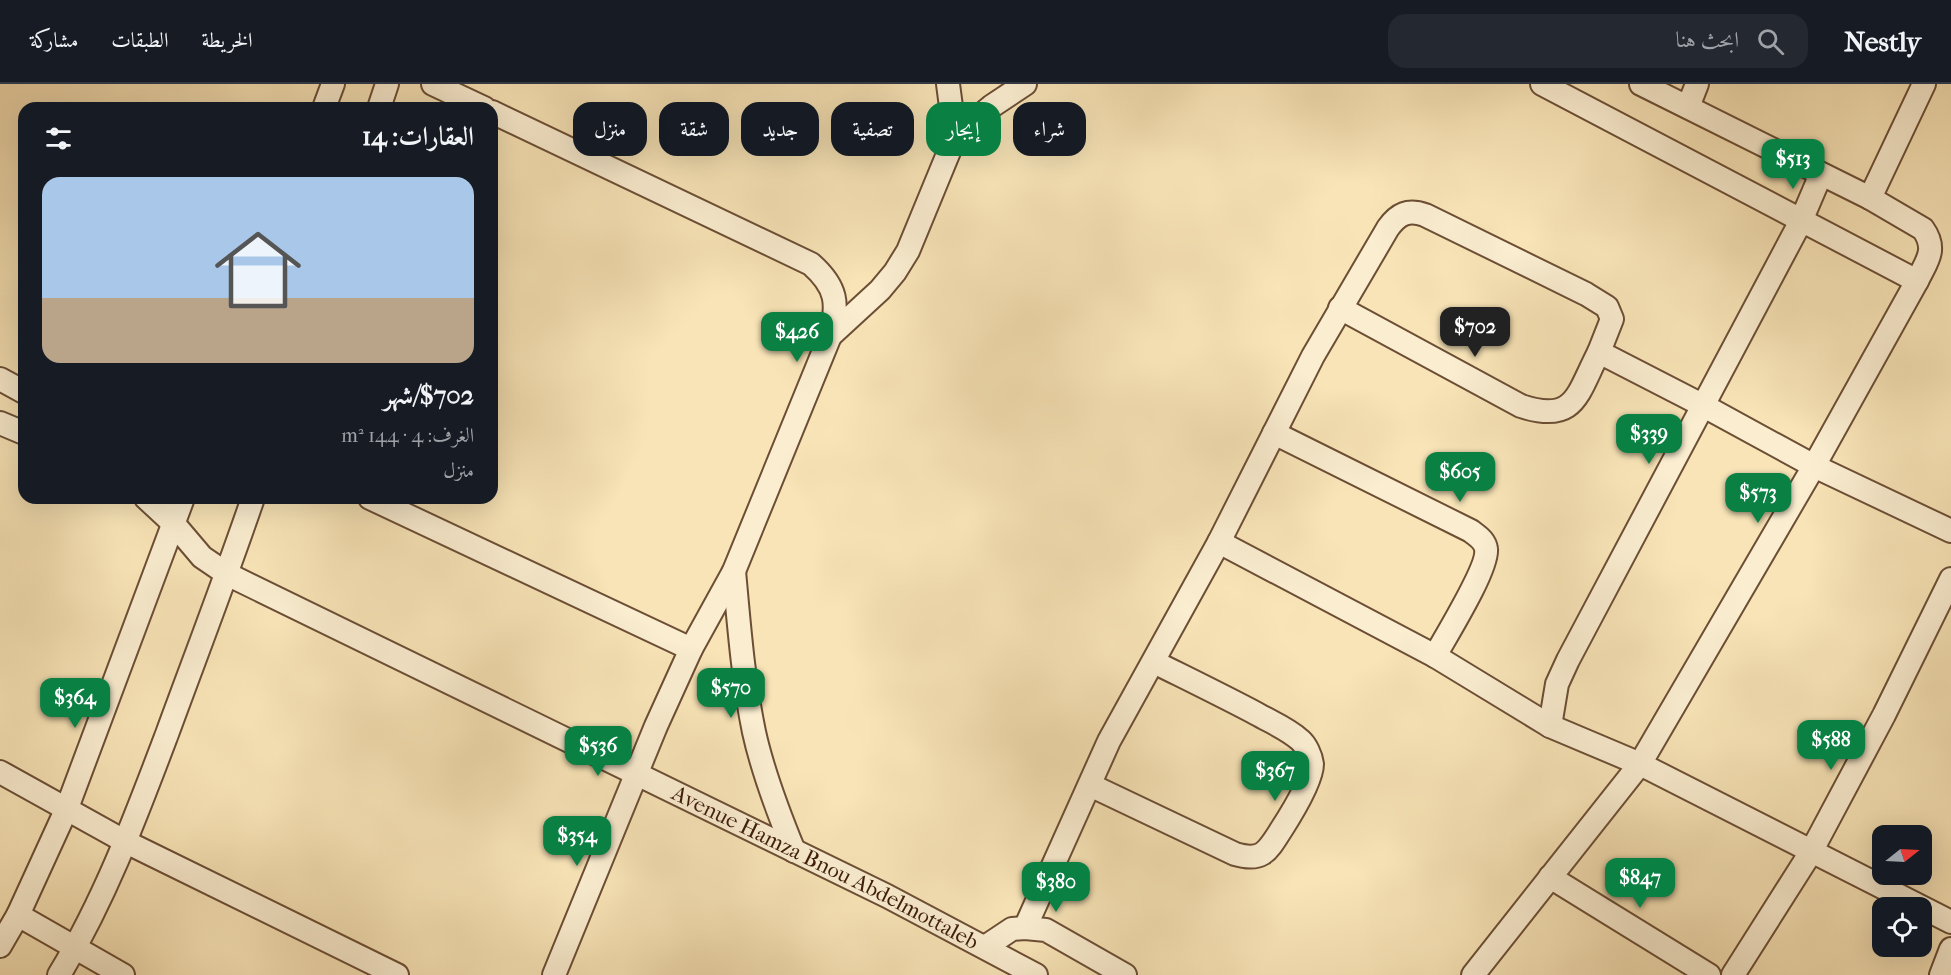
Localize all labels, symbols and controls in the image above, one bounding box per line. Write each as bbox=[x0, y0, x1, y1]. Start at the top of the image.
search box bbox=[1388, 14, 1808, 68]
icon: search bbox=[1754, 25, 1787, 58]
text: Nestly bbox=[1844, 25, 1921, 58]
text: ابحث هنا bbox=[1676, 27, 1739, 53]
text: مشاركة bbox=[30, 28, 78, 52]
text: الطبقات bbox=[111, 28, 168, 52]
text: الخريطة bbox=[201, 28, 253, 52]
chip: منزل bbox=[573, 102, 647, 156]
chip: شقة bbox=[659, 102, 729, 156]
chip: جديد bbox=[741, 102, 819, 156]
chip: تصفية bbox=[831, 102, 914, 156]
chip: إيجار bbox=[926, 102, 1001, 156]
chip: شراء bbox=[1013, 102, 1086, 156]
text: العقارات: 14 bbox=[362, 121, 474, 152]
icon: filters bbox=[42, 122, 75, 155]
pin: $513 bbox=[1757, 139, 1829, 190]
text: $513 bbox=[1776, 147, 1811, 170]
icon: home bbox=[204, 216, 312, 324]
pin: $702 bbox=[1439, 307, 1511, 358]
pin: $426 bbox=[761, 312, 833, 363]
text: $702 bbox=[1454, 315, 1496, 338]
text: $426 bbox=[775, 320, 819, 343]
text: $702/شهر bbox=[383, 380, 474, 411]
pin: $339 bbox=[1613, 414, 1685, 465]
text: $339 bbox=[1630, 422, 1668, 445]
text: الغرف: 4 · 144 m² bbox=[341, 424, 474, 447]
pin: $605 bbox=[1424, 452, 1496, 503]
text: منزل bbox=[443, 459, 474, 482]
text: $605 bbox=[1439, 460, 1481, 483]
pin: $573 bbox=[1722, 473, 1794, 524]
text: $573 bbox=[1739, 481, 1777, 504]
pin: $570 bbox=[695, 668, 767, 719]
text: $570 bbox=[711, 676, 751, 699]
pin: $364 bbox=[39, 678, 111, 729]
text: $364 bbox=[54, 686, 96, 709]
pin: $588 bbox=[1795, 720, 1867, 771]
pin: $536 bbox=[562, 726, 634, 777]
text: $588 bbox=[1811, 728, 1851, 751]
text: $536 bbox=[579, 734, 617, 757]
pin: $367 bbox=[1239, 751, 1311, 802]
text: $367 bbox=[1255, 759, 1295, 782]
street label: Avenue Hamza Bnou Abdelmottaleb bbox=[667, 780, 983, 955]
pin: $354 bbox=[541, 816, 613, 867]
text: $354 bbox=[557, 824, 597, 847]
north arrow bbox=[1872, 825, 1932, 885]
map controls bbox=[1872, 825, 1932, 957]
pin: $847 bbox=[1604, 858, 1676, 909]
pin: $380 bbox=[1020, 862, 1092, 913]
text: $847 bbox=[1619, 866, 1661, 889]
text: $380 bbox=[1036, 870, 1076, 893]
button: locate bbox=[1872, 897, 1932, 957]

